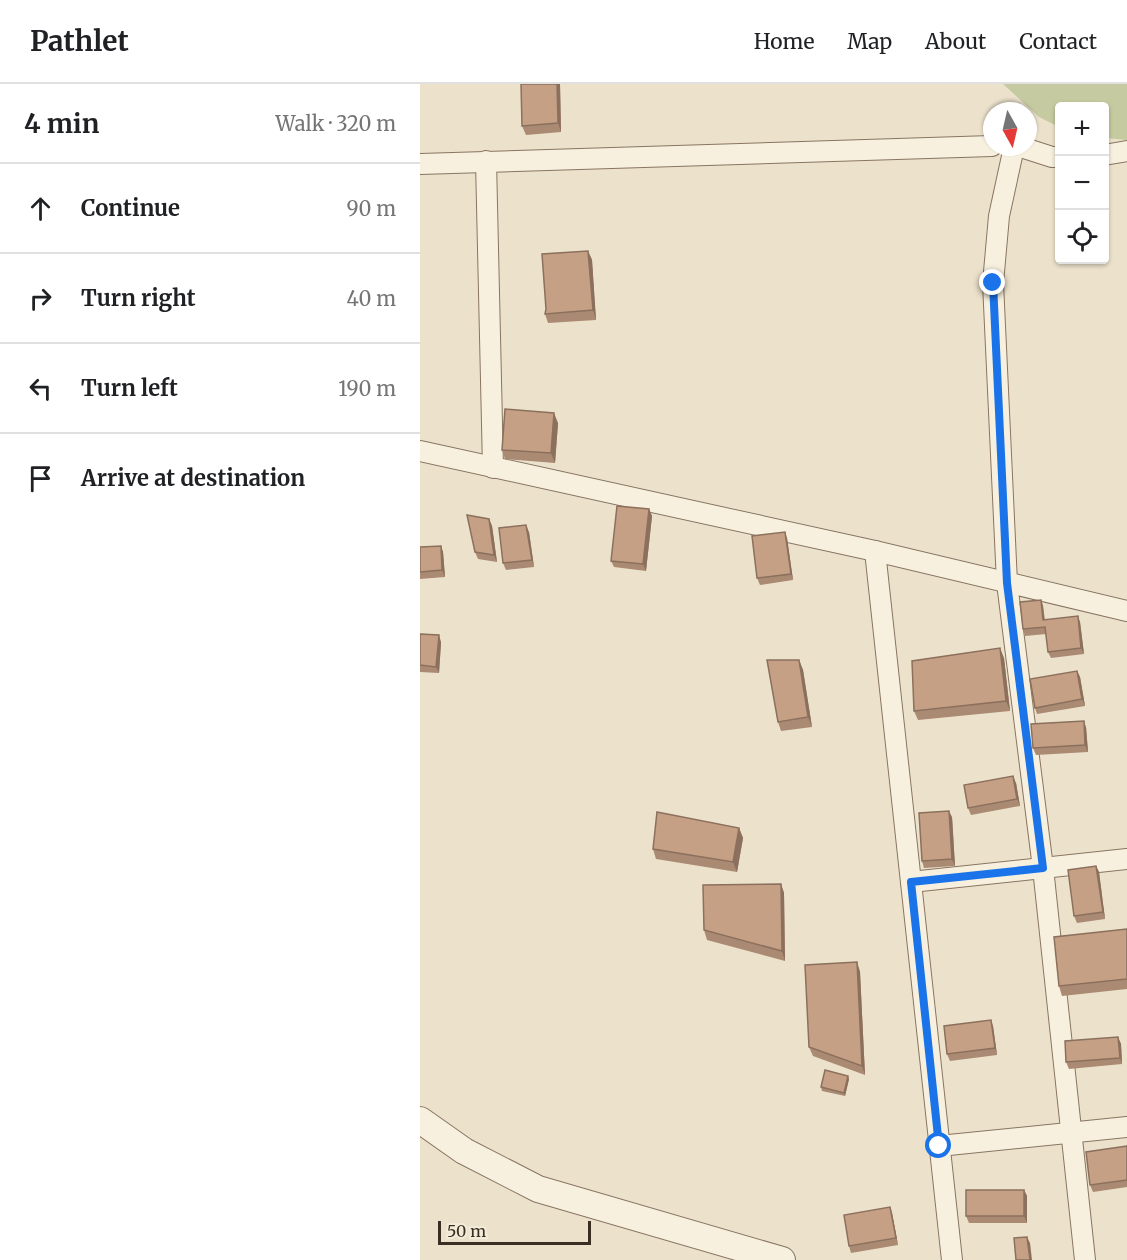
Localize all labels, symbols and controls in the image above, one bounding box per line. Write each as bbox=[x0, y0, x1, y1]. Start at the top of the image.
text: Pathlet bbox=[30, 23, 129, 59]
text: Home bbox=[754, 28, 814, 55]
text: Map bbox=[847, 28, 892, 55]
text: About bbox=[925, 28, 986, 55]
text: Contact bbox=[1019, 28, 1097, 55]
north arrow bbox=[983, 102, 1037, 156]
map controls bbox=[1055, 102, 1109, 264]
button: + bbox=[1055, 102, 1109, 156]
text: 4 min bbox=[24, 107, 99, 140]
text: Walk · 320 m bbox=[276, 111, 396, 136]
button: − bbox=[1055, 156, 1109, 210]
icon: ahead bbox=[24, 192, 57, 225]
text: Continue bbox=[81, 194, 180, 222]
text: 90 m bbox=[346, 196, 396, 221]
button: locate bbox=[1055, 210, 1109, 264]
route end bbox=[979, 269, 1005, 295]
icon: right bbox=[24, 282, 57, 315]
text: Turn right bbox=[81, 284, 195, 312]
text: 40 m bbox=[346, 286, 396, 311]
icon: left bbox=[24, 372, 57, 405]
text: Turn left bbox=[81, 374, 178, 402]
text: 190 m bbox=[338, 376, 396, 401]
icon: arrive bbox=[24, 462, 57, 495]
text: Arrive at destination bbox=[81, 464, 305, 492]
route start bbox=[925, 1132, 951, 1158]
scale bar bbox=[438, 1218, 591, 1246]
text: 50 m bbox=[447, 1221, 486, 1241]

